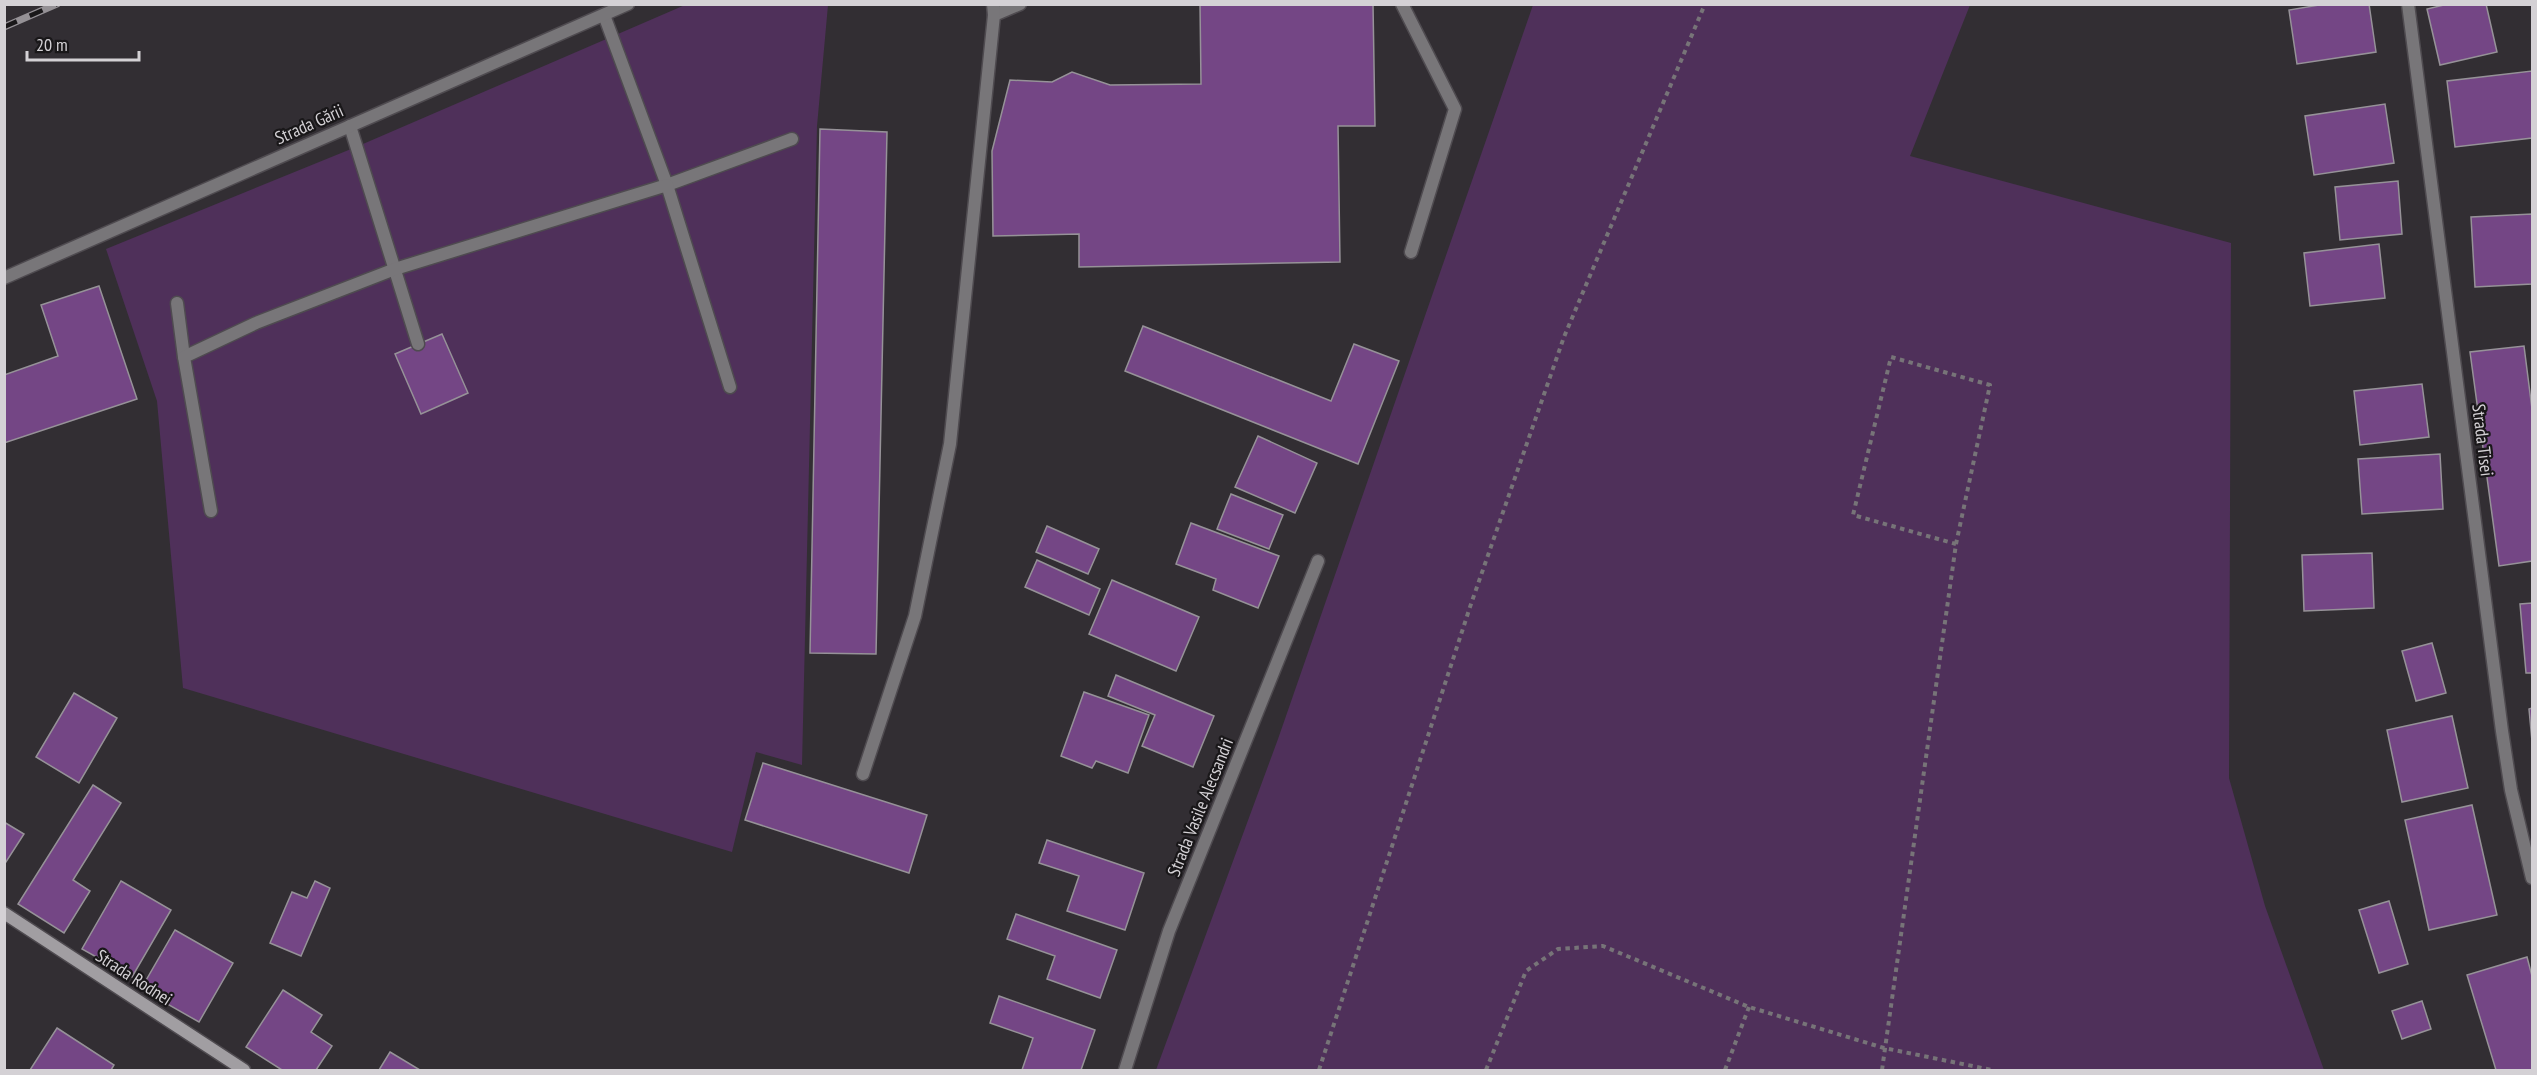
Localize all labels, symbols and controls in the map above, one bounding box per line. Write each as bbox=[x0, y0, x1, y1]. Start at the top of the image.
scale bar bbox=[27, 24, 140, 62]
text: 20 m bbox=[36, 33, 68, 56]
street label: Strada Gării bbox=[271, 99, 347, 149]
street label: Strada Tisei bbox=[2467, 403, 2499, 477]
street label: Strada Vasile Alecsandri bbox=[1162, 734, 1238, 880]
street label: Strada Rodnei bbox=[92, 944, 176, 1010]

